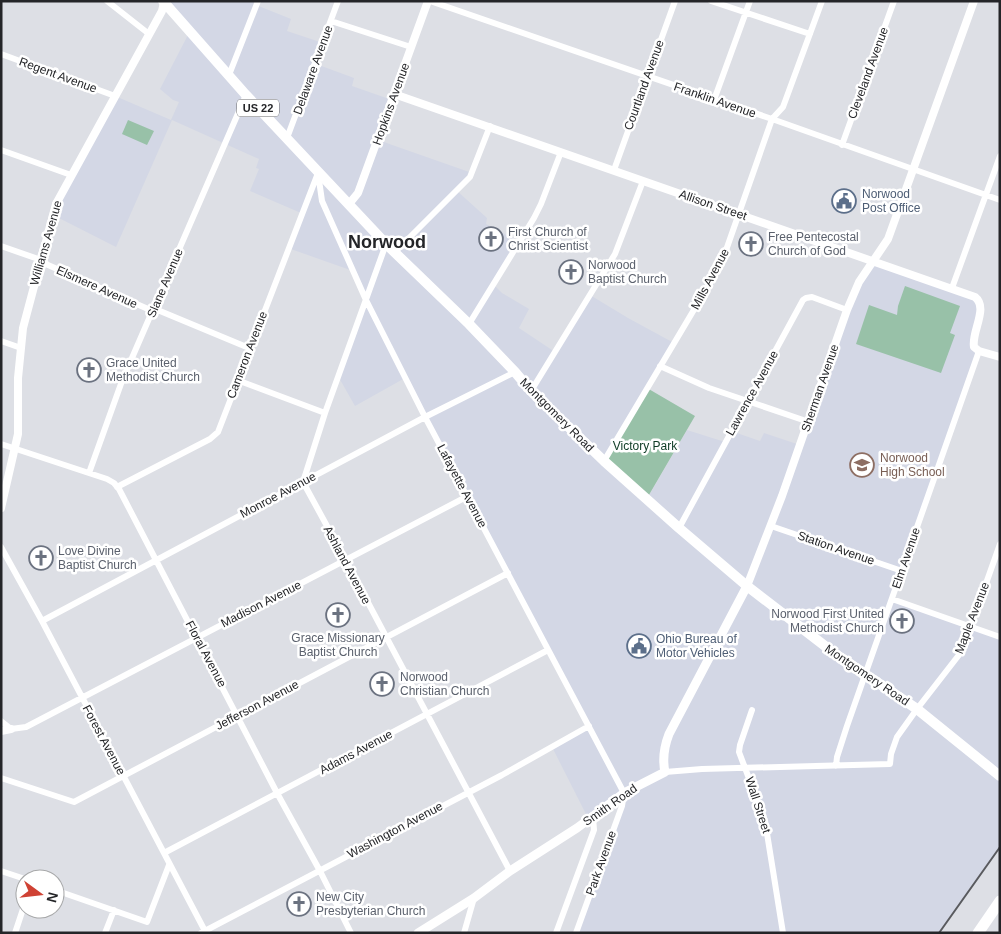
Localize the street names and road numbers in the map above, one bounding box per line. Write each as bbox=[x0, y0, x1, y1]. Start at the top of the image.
street label: Delaware Avenue bbox=[290, 23, 336, 116]
street label: Cleveland Avenue bbox=[845, 25, 891, 121]
street label: Courtland Avenue bbox=[621, 38, 667, 132]
street label: Regent Avenue bbox=[17, 54, 99, 96]
street label: Hopkins Avenue bbox=[370, 61, 412, 147]
street label: Franklin Avenue bbox=[672, 79, 758, 121]
road number: US 22 bbox=[237, 100, 279, 116]
street label: Allison Street bbox=[677, 187, 749, 223]
street label: Williams Avenue bbox=[27, 199, 65, 287]
street label: Slane Avenue bbox=[144, 246, 186, 320]
street label: Mills Avenue bbox=[688, 246, 732, 312]
street label: Elsmere Avenue bbox=[54, 263, 140, 311]
street label: Cameron Avenue bbox=[224, 309, 270, 401]
street label: Sherman Avenue bbox=[798, 342, 842, 434]
street label: Lawrence Avenue bbox=[723, 348, 781, 438]
street label: Montgomery Road bbox=[517, 375, 597, 455]
street label: Lafayette Avenue bbox=[434, 442, 490, 530]
street label: Monroe Avenue bbox=[238, 469, 319, 521]
street label: Ashland Avenue bbox=[321, 524, 374, 607]
street label: Elm Avenue bbox=[889, 525, 923, 590]
street label: Station Avenue bbox=[796, 528, 877, 568]
street label: Madison Avenue bbox=[218, 578, 304, 630]
street label: Maple Avenue bbox=[952, 580, 992, 656]
street label: Floral Avenue bbox=[183, 618, 230, 690]
street label: Montgomery Road bbox=[822, 642, 912, 708]
street label: Jefferson Avenue bbox=[213, 677, 301, 733]
street label: Forest Avenue bbox=[80, 703, 128, 778]
street label: Adams Avenue bbox=[317, 727, 395, 777]
street label: Wall Street bbox=[742, 775, 774, 835]
street label: Smith Road bbox=[580, 781, 640, 829]
street label: Washington Avenue bbox=[345, 799, 445, 861]
street label: Park Avenue bbox=[583, 828, 619, 897]

